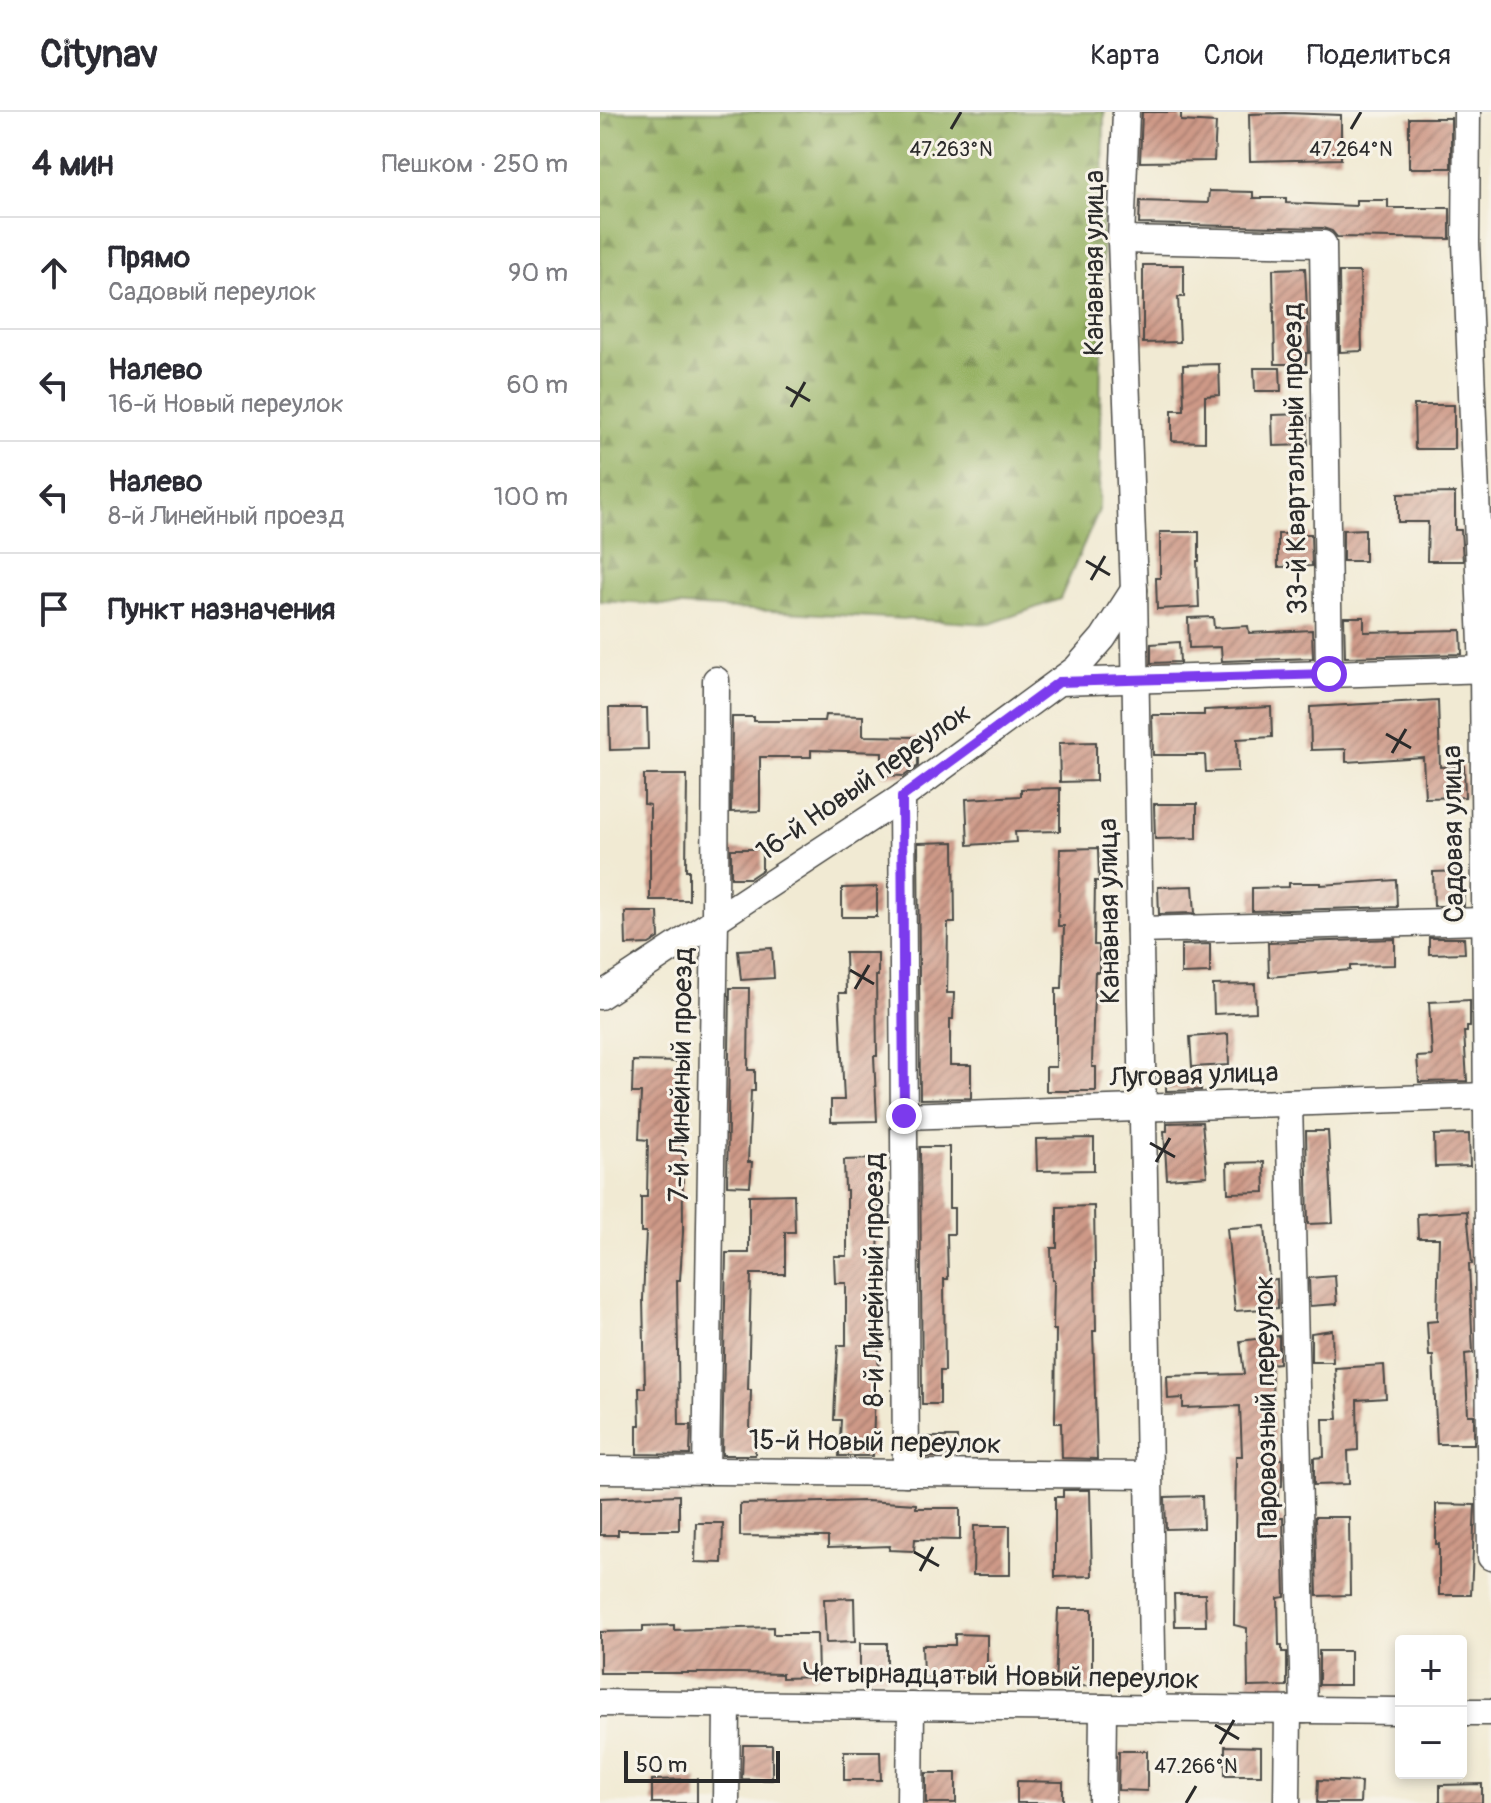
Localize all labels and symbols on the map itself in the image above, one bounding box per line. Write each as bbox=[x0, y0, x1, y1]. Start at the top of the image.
text: 47.263°N bbox=[910, 137, 992, 162]
text: 47.264°N bbox=[1309, 137, 1393, 162]
street label: Канавная улица bbox=[1077, 170, 1112, 356]
street label: 33-й Квартальный проезд bbox=[1275, 303, 1316, 615]
route start bbox=[1311, 656, 1347, 692]
street label: 16-й Новый переулок bbox=[750, 695, 978, 869]
street label: Садовая улица bbox=[1434, 745, 1473, 923]
street label: Канавная улица bbox=[1090, 818, 1129, 1004]
street label: 7-й Линейный проезд bbox=[662, 947, 701, 1203]
street label: Луговая улица bbox=[1108, 1055, 1279, 1096]
route end bbox=[886, 1098, 922, 1134]
street label: 8-й Линейный проезд bbox=[857, 1153, 892, 1407]
street label: Паровозный переулок bbox=[1247, 1275, 1286, 1539]
street label: 15-й Новый переулок bbox=[748, 1423, 1002, 1462]
street label: Четырнадцатый Новый переулок bbox=[802, 1656, 1200, 1697]
scale bar bbox=[624, 1747, 780, 1783]
text: 47.266°N bbox=[1154, 1754, 1238, 1779]

